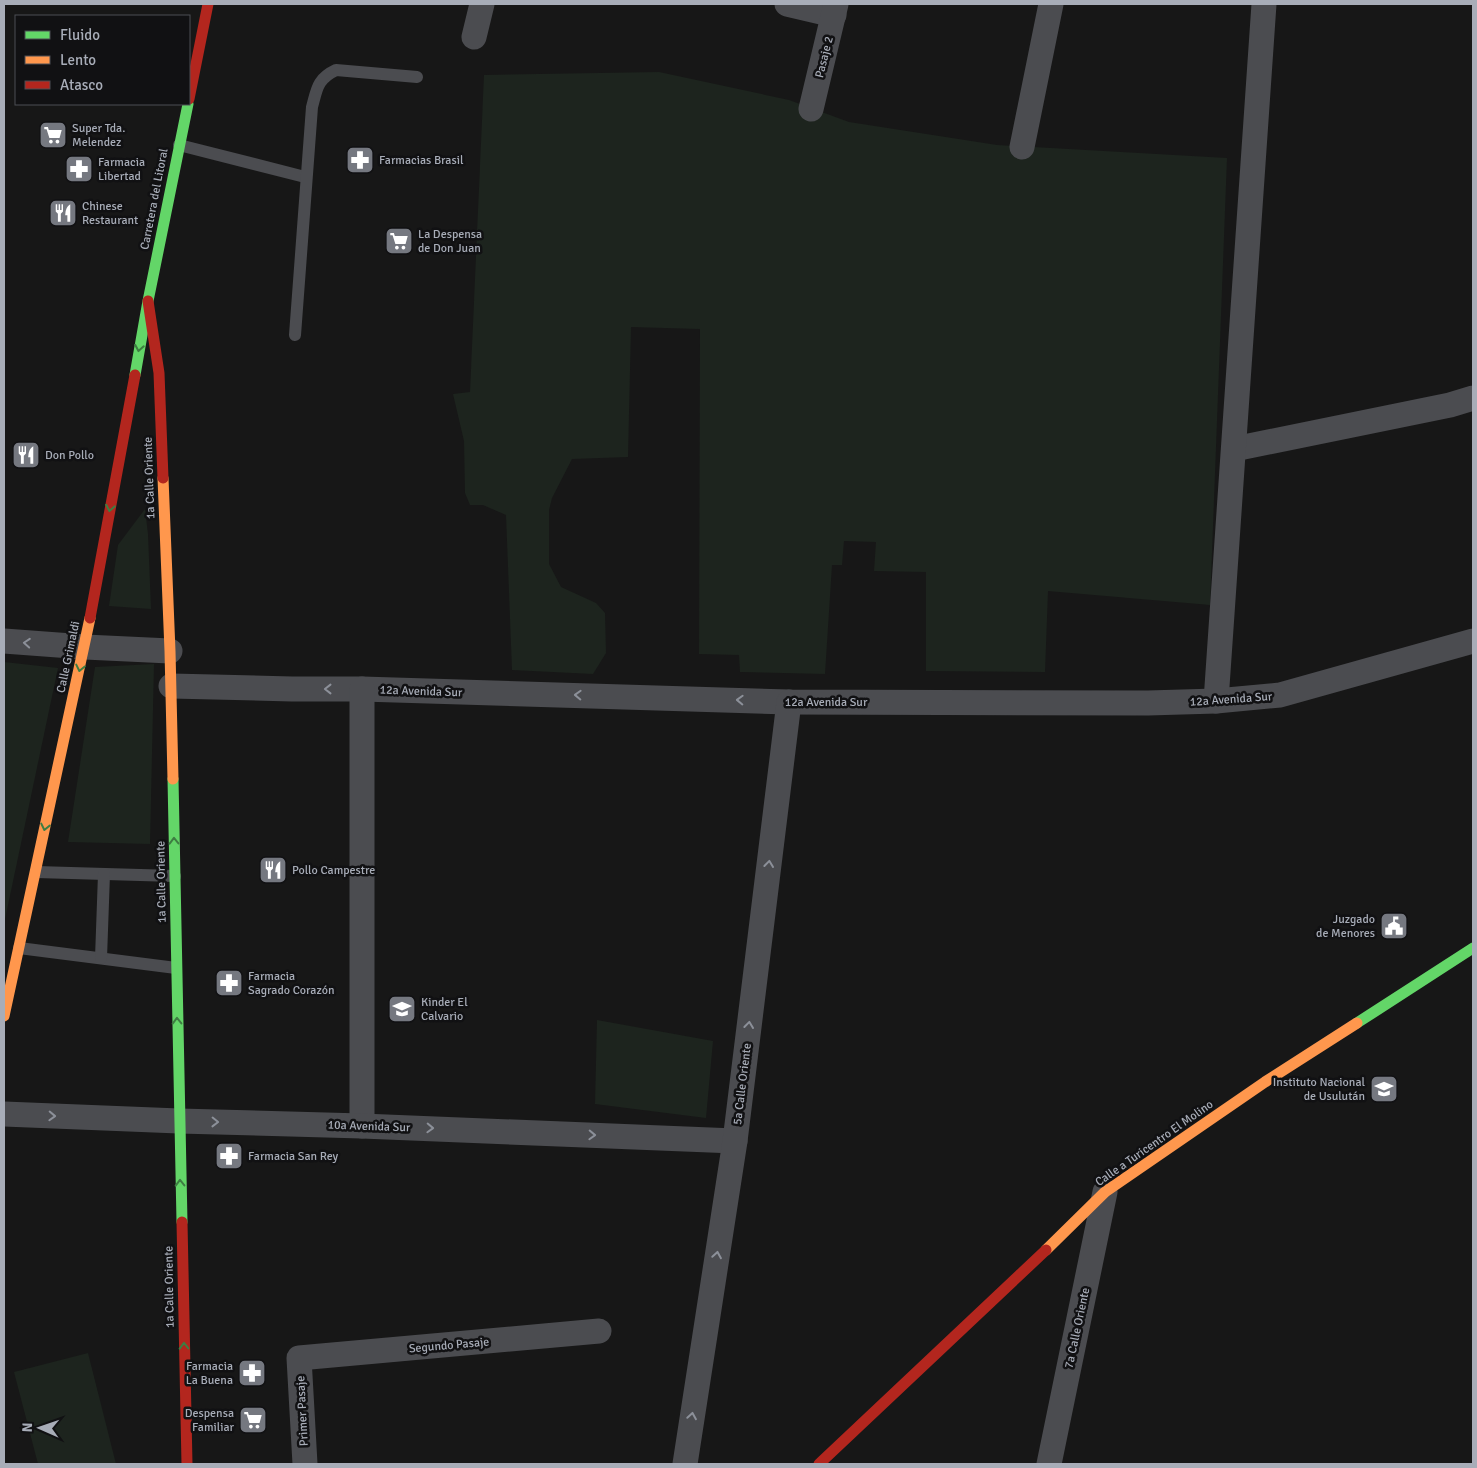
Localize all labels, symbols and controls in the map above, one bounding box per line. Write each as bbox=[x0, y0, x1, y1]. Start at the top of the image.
legend bbox=[15, 15, 190, 105]
text: Fluido bbox=[60, 26, 100, 44]
street label: Pasaje 2 bbox=[812, 35, 837, 80]
text: Lento bbox=[60, 51, 96, 69]
text: Atasco bbox=[60, 76, 103, 94]
supermarket icon: Super Tda. Melendez bbox=[38, 120, 68, 150]
place label: Super Tda. Melendez bbox=[72, 121, 125, 150]
pharmacy icon: Farmacias Brasil bbox=[345, 145, 375, 175]
street label: Carretera del Litoral bbox=[137, 147, 172, 251]
place label: Farmacias Brasil bbox=[379, 153, 464, 168]
pharmacy icon: Farmacia Libertad bbox=[64, 154, 94, 184]
place label: Farmacia Libertad bbox=[98, 155, 145, 184]
restaurant icon: Chinese Restaurant bbox=[48, 198, 78, 228]
place label: Chinese Restaurant bbox=[82, 199, 138, 228]
supermarket icon: La Despensa de Don Juan bbox=[384, 226, 414, 256]
place label: La Despensa de Don Juan bbox=[418, 227, 482, 256]
one-way arrow bbox=[135, 344, 145, 353]
street label: 1a Calle Oriente bbox=[141, 437, 158, 519]
restaurant icon: Don Pollo bbox=[11, 440, 41, 470]
place label: Don Pollo bbox=[45, 448, 94, 463]
one-way arrow bbox=[106, 504, 116, 513]
street label: Calle Grimaldi bbox=[54, 620, 83, 694]
one-way arrow bbox=[23, 637, 31, 648]
one-way arrow bbox=[75, 664, 86, 673]
street label: 12a Avenida Sur bbox=[379, 683, 463, 700]
one-way arrow bbox=[324, 684, 332, 694]
street label: 12a Avenida Sur bbox=[1189, 689, 1273, 710]
one-way arrow bbox=[574, 690, 582, 701]
one-way arrow bbox=[736, 695, 744, 706]
street label: 12a Avenida Sur bbox=[785, 695, 868, 710]
one-way arrow bbox=[41, 822, 51, 831]
one-way arrow bbox=[169, 836, 179, 844]
street label: 1a Calle Oriente bbox=[153, 841, 170, 923]
restaurant icon: Pollo Campestre bbox=[258, 855, 288, 885]
one-way arrow bbox=[763, 860, 774, 868]
place label: Pollo Campestre bbox=[292, 863, 375, 878]
public building icon: Juzgado de Menores bbox=[1379, 911, 1409, 941]
place label: Juzgado de Menores bbox=[1316, 912, 1375, 941]
pharmacy icon: Farmacia Sagrado Corazón bbox=[214, 968, 244, 998]
place label: Farmacia Sagrado Corazón bbox=[248, 969, 334, 998]
school or university icon: Kinder El Calvario bbox=[387, 994, 417, 1024]
place label: Kinder El Calvario bbox=[421, 995, 468, 1024]
one-way arrow bbox=[172, 1016, 182, 1024]
one-way arrow bbox=[743, 1021, 754, 1029]
street label: 5a Calle Oriente bbox=[730, 1042, 755, 1126]
school or university icon: Instituto Nacional de Usulután bbox=[1369, 1074, 1399, 1104]
place label: Instituto Nacional de Usulután bbox=[1273, 1075, 1365, 1104]
street label: Calle a Turicentro El Molino bbox=[1092, 1097, 1216, 1190]
one-way arrow bbox=[49, 1111, 57, 1121]
one-way arrow bbox=[212, 1117, 219, 1127]
street label: 10a Avenida Sur bbox=[327, 1118, 411, 1135]
one-way arrow bbox=[426, 1123, 434, 1134]
one-way arrow bbox=[588, 1129, 596, 1140]
pharmacy icon: Farmacia San Rey bbox=[214, 1141, 244, 1171]
place label: Farmacia San Rey bbox=[248, 1149, 339, 1164]
one-way arrow bbox=[175, 1179, 185, 1186]
street label: 1a Calle Oriente bbox=[161, 1246, 178, 1328]
one-way arrow bbox=[711, 1251, 722, 1259]
street label: 7a Calle Oriente bbox=[1062, 1286, 1093, 1370]
street label: Segundo Pasaje bbox=[408, 1335, 490, 1356]
one-way arrow bbox=[179, 1341, 189, 1349]
pharmacy icon: Farmacia La Buena bbox=[237, 1358, 267, 1388]
place label: Farmacia La Buena bbox=[186, 1359, 233, 1388]
street label: Primer Pasaje bbox=[293, 1375, 312, 1447]
north arrow bbox=[15, 1403, 65, 1453]
supermarket icon: Despensa Familiar bbox=[238, 1405, 268, 1435]
place label: Despensa Familiar bbox=[185, 1406, 235, 1435]
one-way arrow bbox=[687, 1412, 697, 1420]
text: N bbox=[19, 1422, 36, 1433]

